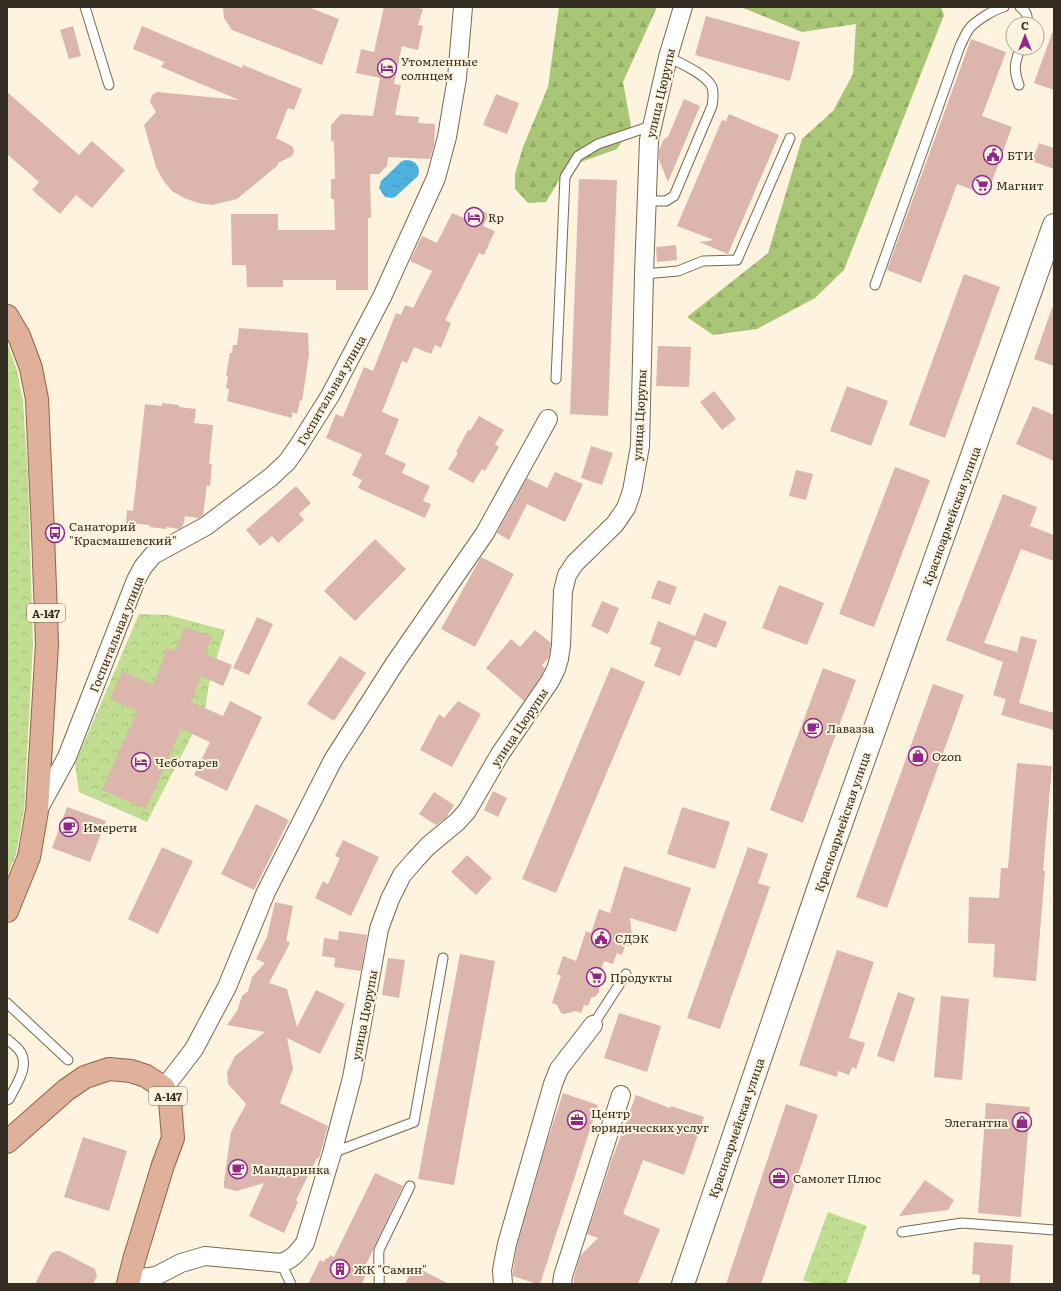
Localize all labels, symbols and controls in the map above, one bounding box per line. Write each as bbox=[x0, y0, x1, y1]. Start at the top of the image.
north arrow bbox=[1005, 16, 1045, 56]
text: С bbox=[1021, 17, 1029, 33]
street label: улица Цюрупы bbox=[641, 46, 679, 140]
place label: Утомленные солнцем bbox=[401, 52, 478, 84]
hotel icon: Утомленные солнцем bbox=[376, 57, 398, 79]
public building icon: БТИ bbox=[982, 144, 1004, 166]
place label: БТИ bbox=[1007, 146, 1034, 164]
supermarket icon: Магнит bbox=[971, 174, 993, 196]
place label: Магнит bbox=[996, 176, 1044, 194]
hotel icon: Rp bbox=[463, 206, 485, 228]
place label: Rp bbox=[488, 208, 504, 226]
street label: Госпитальная улица bbox=[292, 331, 370, 448]
street label: улица Цюрупы bbox=[628, 369, 650, 461]
street label: Красноармейская улица bbox=[917, 443, 985, 588]
place label: Санаторий "Красмашевский" bbox=[69, 517, 177, 549]
bus stop icon: Санаторий "Красмашевский" bbox=[44, 522, 66, 544]
street label: Госпитальная улица bbox=[84, 572, 148, 695]
road number: А-147 bbox=[27, 604, 65, 622]
street label: улица Цюрупы bbox=[486, 684, 552, 770]
cafe icon: Лавазза bbox=[802, 717, 824, 739]
place label: Лавазза bbox=[827, 719, 875, 737]
shop icon: Ozon bbox=[907, 745, 929, 767]
place label: Ozon bbox=[932, 747, 962, 765]
street label: Красноармейская улица bbox=[810, 749, 875, 895]
hotel icon: Чеботарев bbox=[130, 751, 152, 773]
place label: Чеботарев bbox=[155, 753, 219, 771]
cafe icon: Имерети bbox=[58, 816, 80, 838]
place label: Имерети bbox=[83, 818, 137, 836]
public building icon: СДЭК bbox=[590, 927, 612, 949]
place label: СДЭК bbox=[615, 929, 649, 947]
supermarket icon: Продукты bbox=[585, 966, 607, 988]
street label: улица Цюрупы bbox=[346, 968, 382, 1062]
place label: Продукты bbox=[610, 968, 672, 986]
street label: Красноармейская улица bbox=[704, 1055, 769, 1201]
road number: А-147 bbox=[149, 1087, 187, 1105]
place label: Центр юридических услуг bbox=[591, 1104, 709, 1136]
office icon: Центр юридических услуг bbox=[566, 1109, 588, 1131]
shop icon: Элегантна bbox=[1011, 1111, 1033, 1133]
place label: Элегантна bbox=[944, 1113, 1009, 1131]
cafe icon: Мандаринка bbox=[227, 1158, 249, 1180]
place label: Мандаринка bbox=[252, 1160, 330, 1178]
office icon: Самолет Плюс bbox=[768, 1167, 790, 1189]
place label: Самолет Плюс bbox=[793, 1169, 881, 1187]
building icon: ЖК "Самин" bbox=[329, 1258, 351, 1280]
place label: ЖК "Самин" bbox=[354, 1260, 427, 1278]

